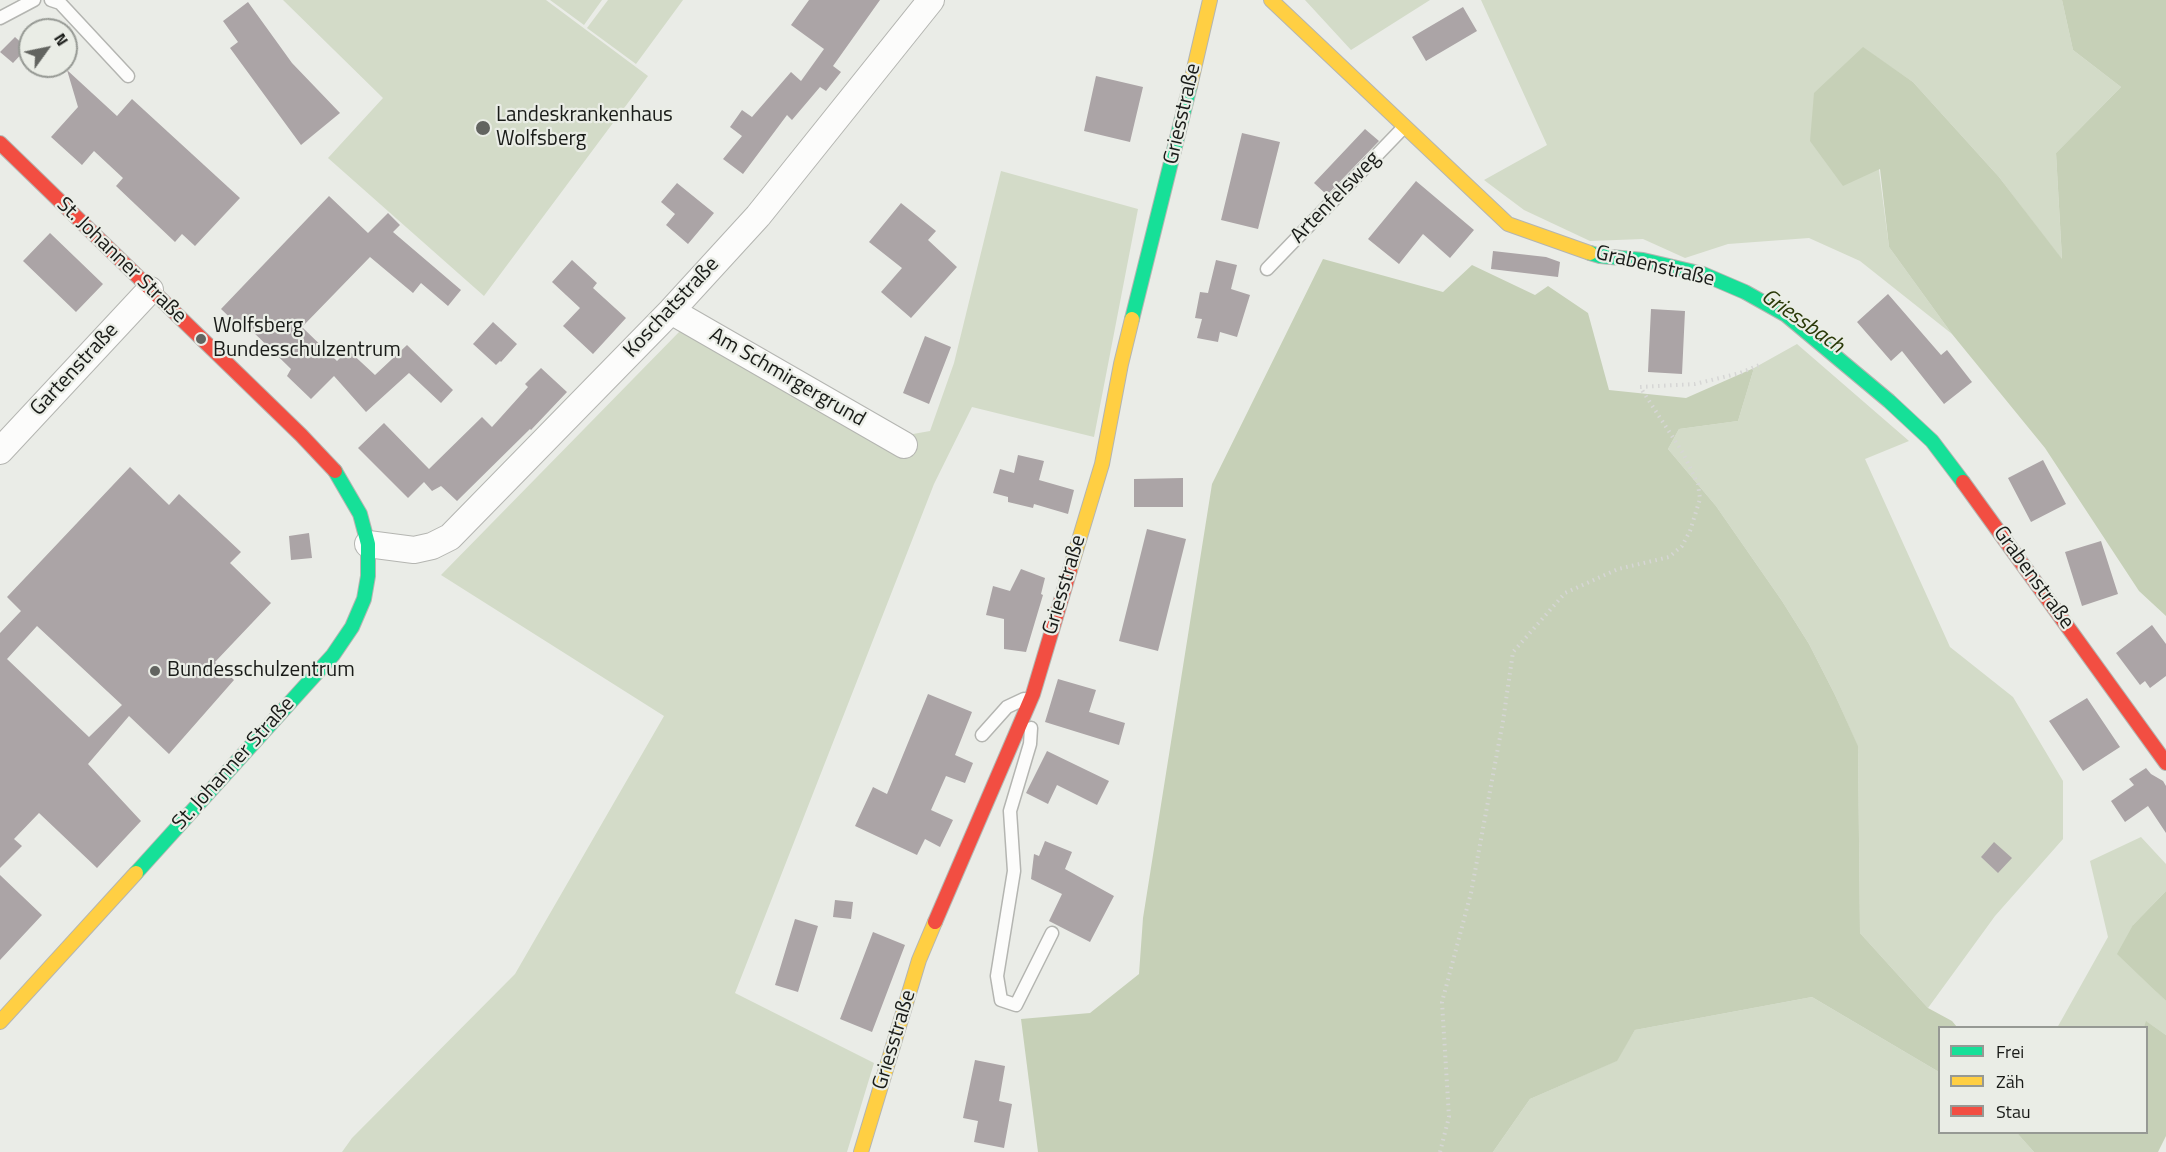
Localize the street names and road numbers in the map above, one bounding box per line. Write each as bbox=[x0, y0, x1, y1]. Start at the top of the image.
street label: Griesstraße bbox=[1159, 61, 1207, 167]
street label: Artenfelsweg bbox=[1286, 147, 1386, 249]
street label: St. Johanner Straße bbox=[51, 193, 191, 329]
street label: Grabenstraße bbox=[1593, 241, 1717, 293]
street label: Koschatstraße bbox=[619, 252, 725, 364]
street label: Gartenstraße bbox=[26, 318, 124, 422]
street label: Am Schmirgergrund bbox=[705, 323, 869, 433]
street label: Grabenstraße bbox=[1987, 522, 2079, 634]
street label: Griesstraße bbox=[1038, 532, 1092, 638]
street label: St. Johanner Straße bbox=[168, 692, 300, 836]
street label: Griesstraße bbox=[868, 987, 922, 1093]

